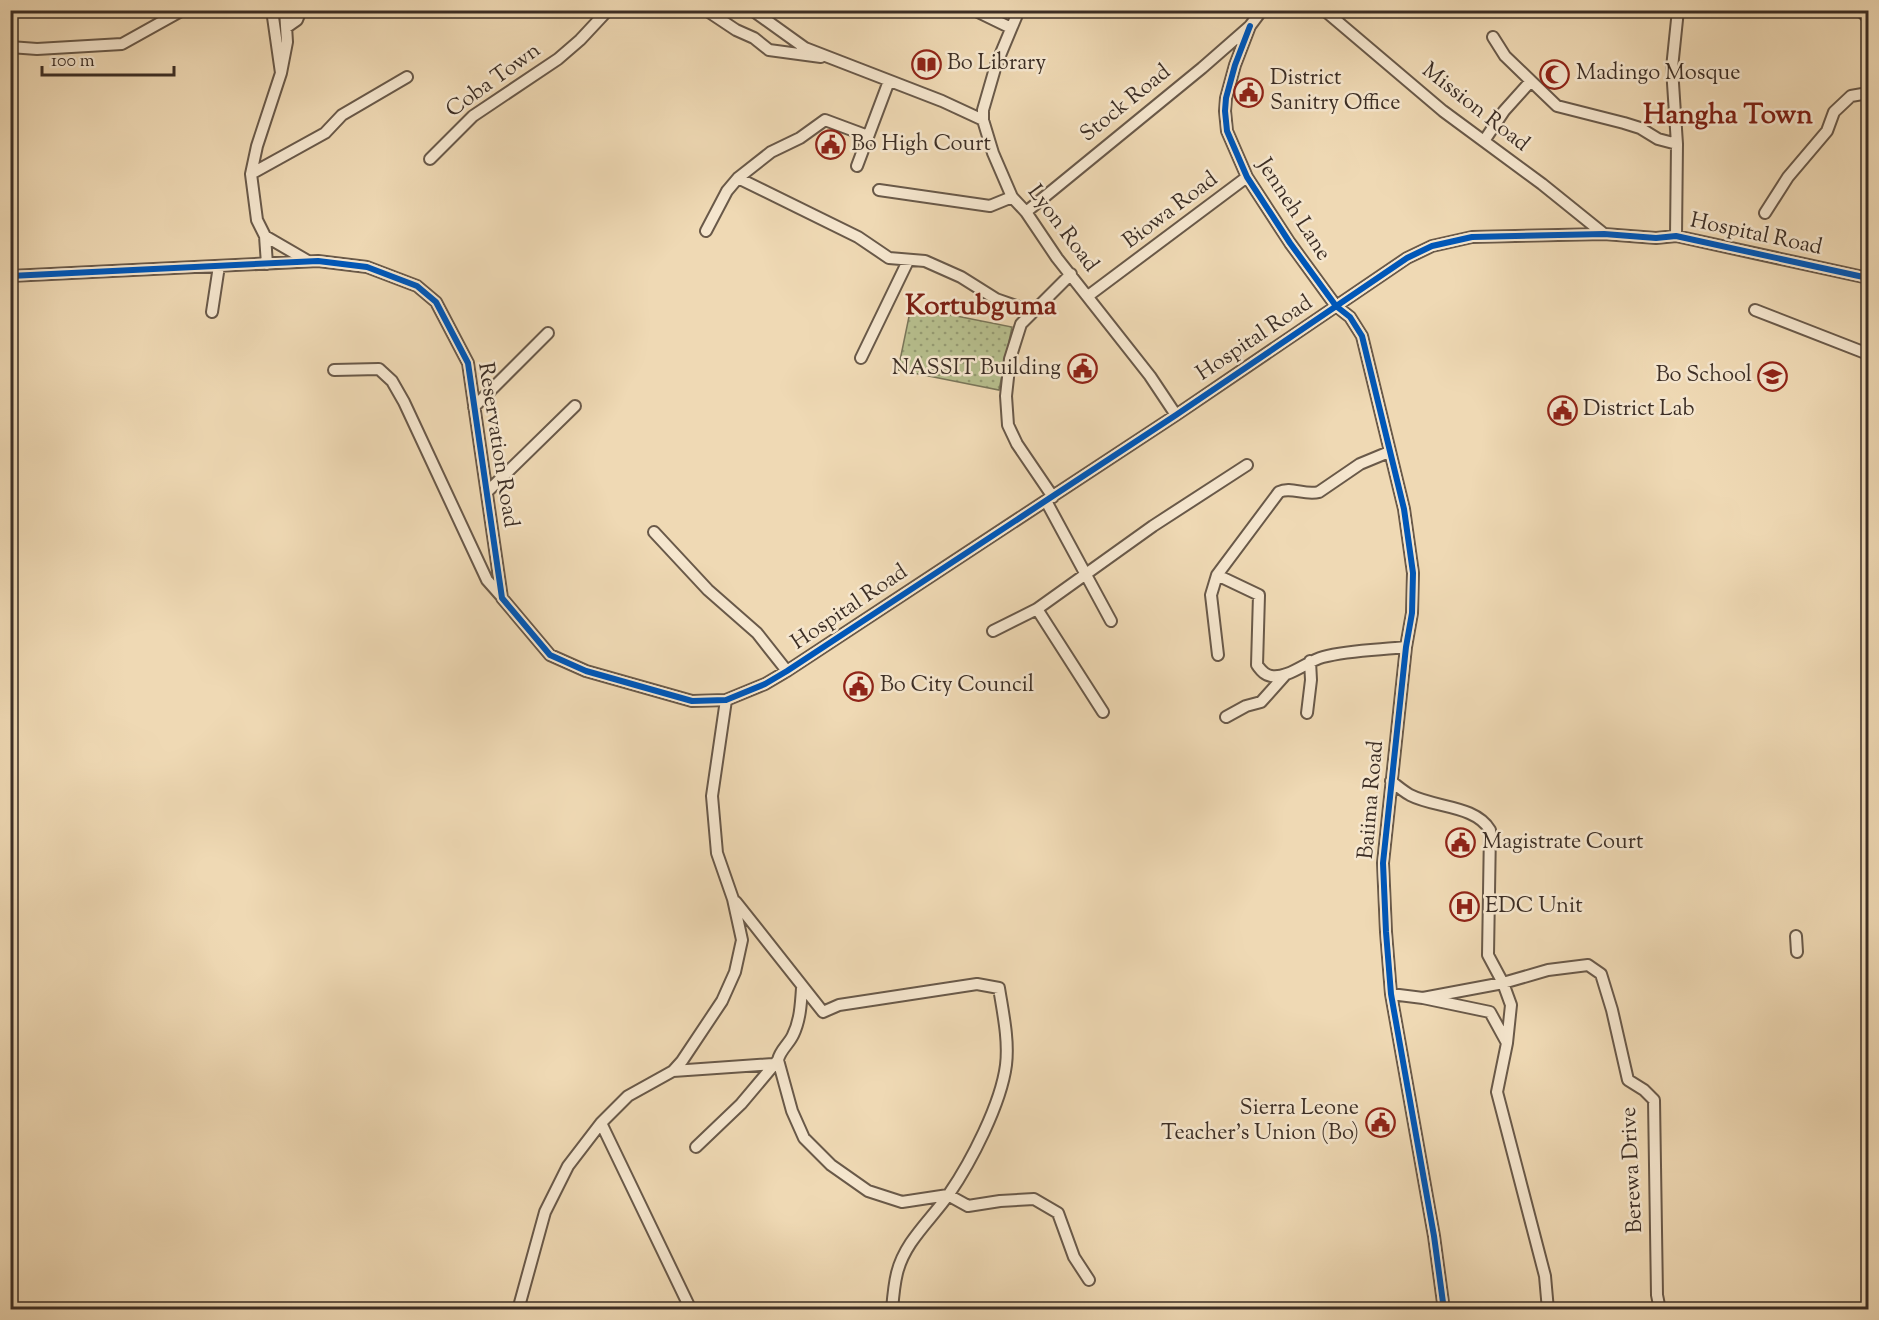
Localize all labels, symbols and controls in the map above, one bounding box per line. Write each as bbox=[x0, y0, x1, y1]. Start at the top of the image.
street label: Coba Town bbox=[440, 36, 548, 126]
scale bar bbox=[42, 39, 174, 77]
library icon: Bo Library bbox=[910, 48, 942, 80]
place label: Bo Library bbox=[947, 48, 1046, 80]
text: 100 m bbox=[51, 49, 95, 75]
street label: Mission Road bbox=[1414, 56, 1536, 160]
street label: Stock Road bbox=[1074, 57, 1178, 151]
mosque icon: Madingo Mosque bbox=[1539, 58, 1571, 90]
place label: Madingo Mosque bbox=[1576, 58, 1740, 90]
place label: District Sanitry Office bbox=[1270, 63, 1400, 120]
public building icon: District Sanitry Office bbox=[1233, 76, 1265, 108]
district label: Hangha Town bbox=[1643, 96, 1813, 136]
public building icon: Bo High Court bbox=[814, 129, 846, 161]
place label: Bo High Court bbox=[851, 129, 992, 161]
street label: Jenneh Lane bbox=[1247, 152, 1338, 268]
street label: Biowa Road bbox=[1117, 164, 1225, 258]
street label: Lyon Road bbox=[1018, 178, 1106, 280]
street label: Hospital Road bbox=[1687, 205, 1825, 265]
district label: Kortubguma bbox=[905, 287, 1057, 327]
street label: Hospital Road bbox=[1190, 288, 1320, 390]
place label: NASSIT Building bbox=[892, 353, 1061, 385]
public building icon: NASSIT Building bbox=[1066, 353, 1098, 385]
street label: Reservation Road bbox=[468, 360, 526, 530]
place label: Bo School bbox=[1656, 360, 1752, 392]
school or university icon: Bo School bbox=[1757, 360, 1789, 392]
public building icon: District Lab bbox=[1546, 394, 1578, 426]
place label: District Lab bbox=[1583, 394, 1695, 426]
street label: Hospital Road bbox=[785, 557, 915, 659]
public building icon: Bo City Council bbox=[843, 670, 875, 702]
place label: Bo City Council bbox=[880, 670, 1034, 702]
street label: Baiima Road bbox=[1351, 739, 1393, 861]
public building icon: Magistrate Court bbox=[1445, 827, 1477, 859]
place label: Magistrate Court bbox=[1482, 827, 1644, 859]
hospital icon: EDC Unit bbox=[1448, 891, 1480, 923]
place label: EDC Unit bbox=[1485, 891, 1583, 923]
place label: Sierra Leone Teacher's Union (Bo) bbox=[1161, 1093, 1359, 1150]
public building icon: Sierra Leone Teacher's Union (Bo) bbox=[1364, 1106, 1396, 1138]
street label: Berewa Drive bbox=[1614, 1106, 1652, 1234]

